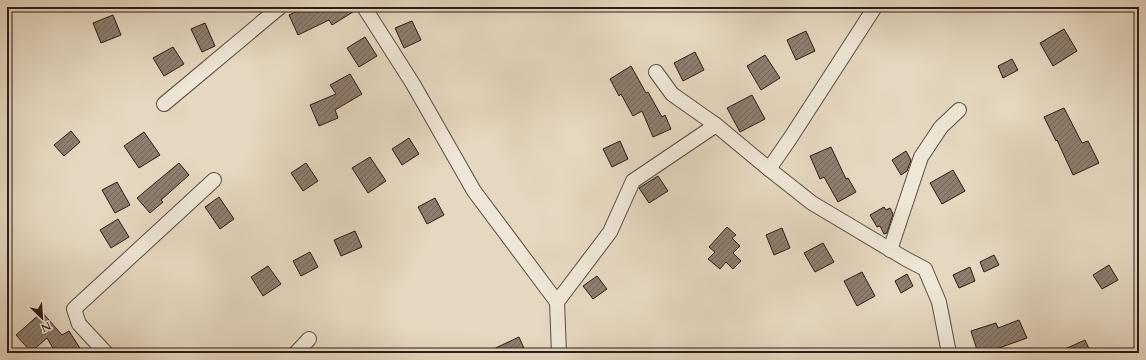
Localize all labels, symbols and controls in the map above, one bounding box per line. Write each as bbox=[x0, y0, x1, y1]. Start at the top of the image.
north arrow bbox=[22, 298, 62, 338]
text: N bbox=[38, 318, 54, 336]

